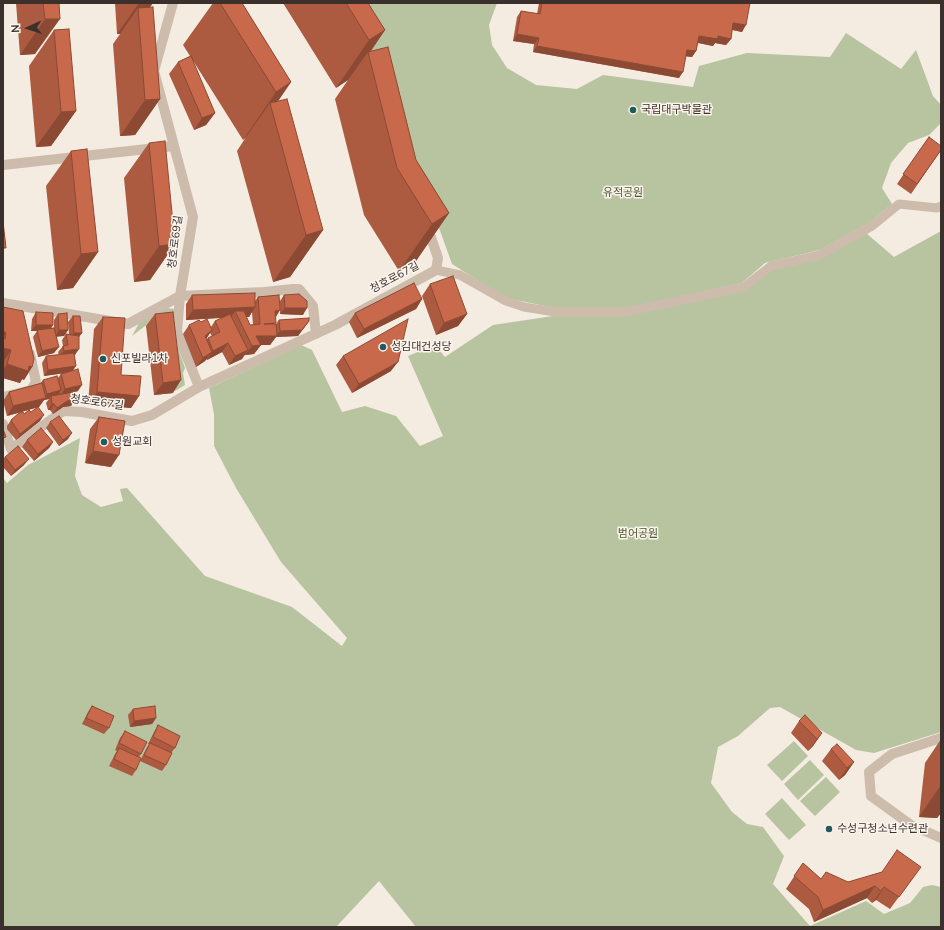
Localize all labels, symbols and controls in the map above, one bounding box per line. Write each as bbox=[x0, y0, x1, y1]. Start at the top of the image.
north arrow bbox=[8, 8, 48, 48]
text: N bbox=[8, 24, 23, 33]
place label: 국립대구박물관 bbox=[641, 103, 712, 117]
marker: 국립대구박물관 bbox=[628, 105, 638, 115]
park label: 유적공원 bbox=[603, 186, 643, 200]
street label: 청호로69길 bbox=[166, 215, 186, 269]
street label: 청호로67길 bbox=[368, 260, 422, 296]
place label: 성김대건성당 bbox=[391, 340, 452, 354]
marker: 성김대건성당 bbox=[378, 342, 388, 352]
place label: 신포빌라1차 bbox=[111, 352, 168, 366]
marker: 신포빌라1차 bbox=[98, 354, 108, 364]
street label: 청호로67길 bbox=[70, 393, 124, 413]
place label: 성원교회 bbox=[112, 435, 152, 449]
marker: 성원교회 bbox=[99, 437, 109, 447]
park label: 범어공원 bbox=[618, 527, 658, 541]
place label: 수성구청소년수련관 bbox=[837, 822, 928, 836]
marker: 수성구청소년수련관 bbox=[824, 824, 834, 834]

